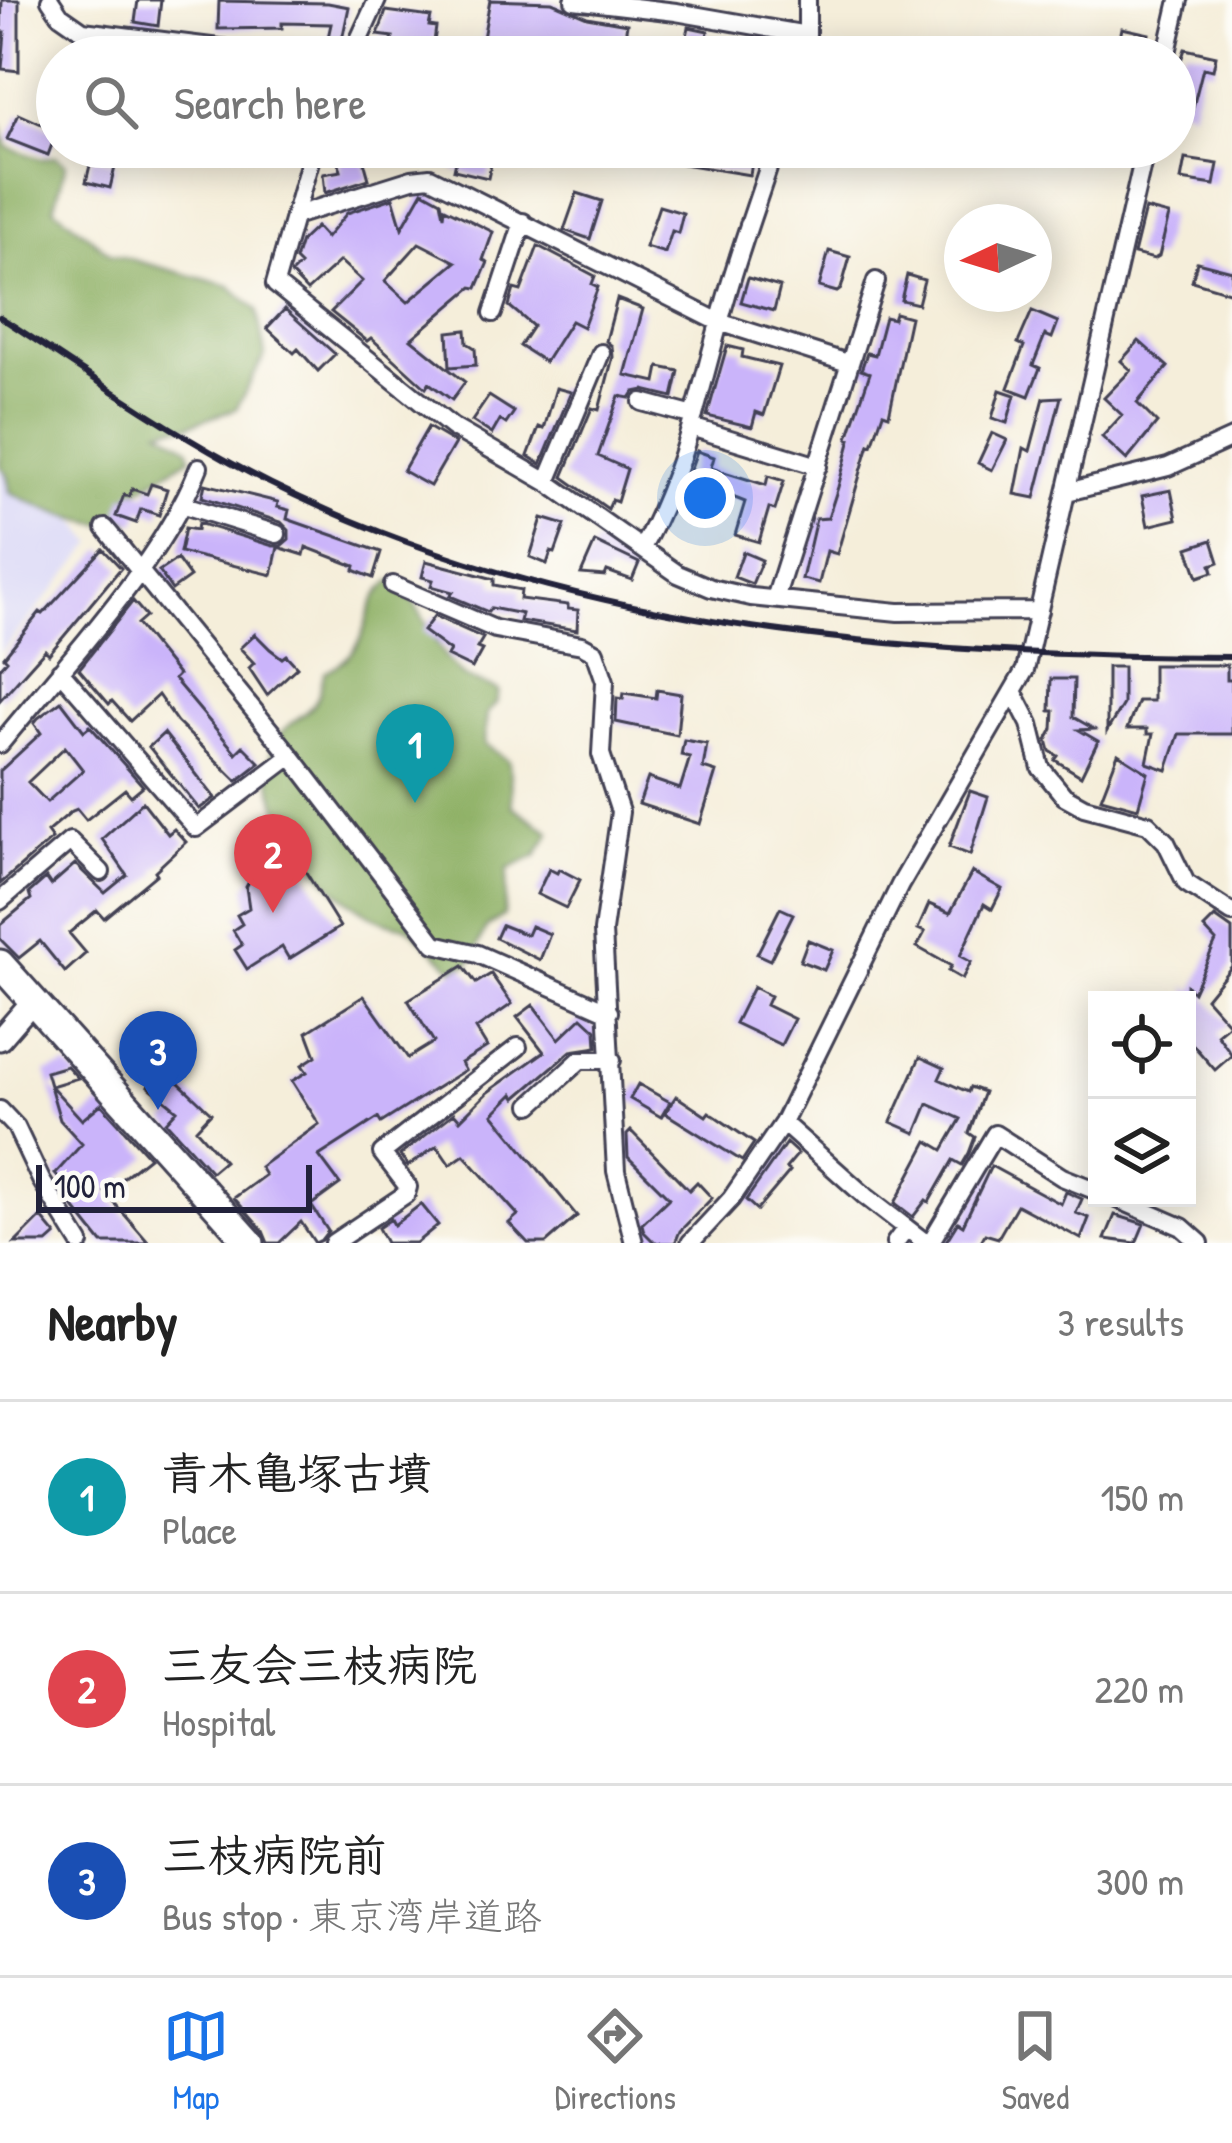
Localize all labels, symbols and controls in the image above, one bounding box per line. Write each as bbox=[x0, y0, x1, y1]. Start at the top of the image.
search box bbox=[36, 36, 1196, 168]
icon: search bbox=[78, 69, 144, 135]
text: Search here bbox=[174, 72, 366, 133]
north arrow bbox=[944, 204, 1052, 312]
your location bbox=[675, 468, 735, 528]
pin: 1 bbox=[376, 704, 454, 803]
pin: 2 bbox=[234, 814, 312, 913]
map controls bbox=[1088, 991, 1196, 1207]
button: locate bbox=[1088, 991, 1196, 1099]
pin: 3 bbox=[119, 1011, 197, 1110]
button: layers bbox=[1088, 1099, 1196, 1207]
scale bar bbox=[36, 1159, 312, 1212]
text: 100 m bbox=[54, 1164, 126, 1208]
text: Nearby bbox=[48, 1287, 178, 1356]
text: 3 results bbox=[1058, 1295, 1184, 1348]
text: 青木亀塚古墳 bbox=[162, 1442, 432, 1503]
text: 1 bbox=[80, 1470, 94, 1523]
text: 150 m bbox=[1100, 1470, 1184, 1523]
text: Place bbox=[162, 1503, 237, 1556]
text: 三友会三枝病院 bbox=[162, 1634, 477, 1695]
text: 2 bbox=[78, 1662, 96, 1715]
text: 220 m bbox=[1095, 1662, 1184, 1715]
text: Hospital bbox=[162, 1695, 276, 1748]
text: 三枝病院前 bbox=[162, 1824, 387, 1885]
text: 3 bbox=[78, 1854, 96, 1907]
text: 300 m bbox=[1096, 1854, 1184, 1907]
text: Bus stop · 東京湾岸道路 bbox=[162, 1889, 542, 1942]
tab: Map bbox=[163, 2003, 229, 2119]
tab: Directions bbox=[555, 2003, 676, 2119]
tab: Saved bbox=[1002, 2003, 1069, 2119]

